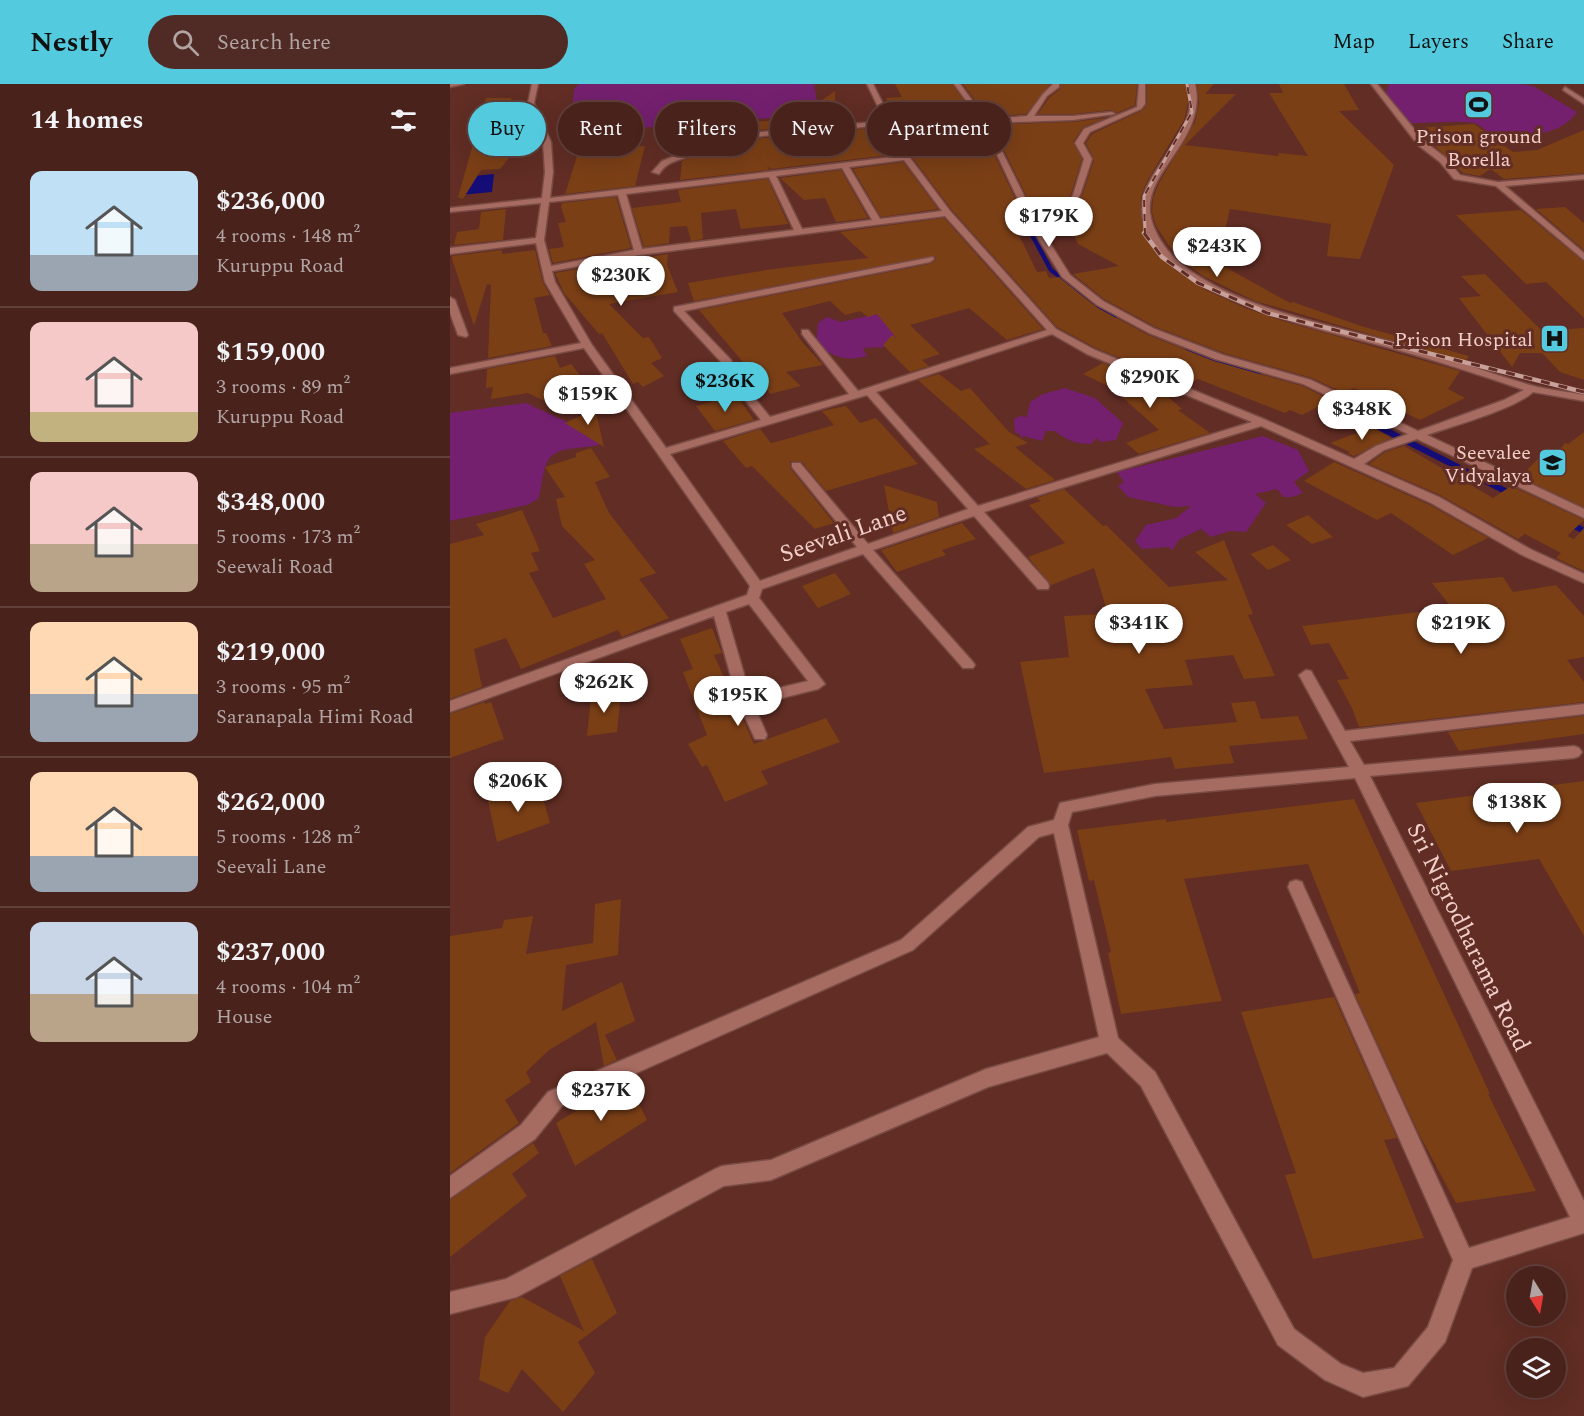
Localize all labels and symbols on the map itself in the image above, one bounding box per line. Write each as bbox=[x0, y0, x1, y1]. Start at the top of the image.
sports icon: Prison ground Borella bbox=[1463, 89, 1495, 121]
place label: Prison ground Borella bbox=[1416, 122, 1542, 175]
pin: $179K bbox=[1007, 197, 1091, 248]
pin: $243K bbox=[1175, 227, 1259, 278]
pin: $230K bbox=[579, 256, 663, 307]
hospital icon: Prison Hospital bbox=[1538, 323, 1570, 355]
place label: Prison Hospital bbox=[1394, 325, 1533, 355]
pin: $290K bbox=[1108, 358, 1192, 409]
pin: $236K bbox=[683, 362, 767, 413]
pin: $159K bbox=[546, 375, 630, 426]
pin: $348K bbox=[1320, 390, 1404, 441]
place label: Seevalee Vidyalaya bbox=[1445, 438, 1531, 491]
school or university icon: Seevalee Vidyalaya bbox=[1536, 447, 1568, 479]
street label: Seevali Lane bbox=[775, 495, 912, 573]
pin: $341K bbox=[1097, 604, 1181, 655]
pin: $219K bbox=[1419, 604, 1503, 655]
pin: $262K bbox=[562, 663, 646, 714]
pin: $195K bbox=[696, 676, 780, 727]
pin: $206K bbox=[476, 762, 560, 813]
pin: $138K bbox=[1475, 783, 1559, 834]
street label: Sri Nigrodharama Road bbox=[1397, 817, 1539, 1058]
pin: $237K bbox=[559, 1071, 643, 1122]
north arrow bbox=[1506, 1266, 1566, 1326]

